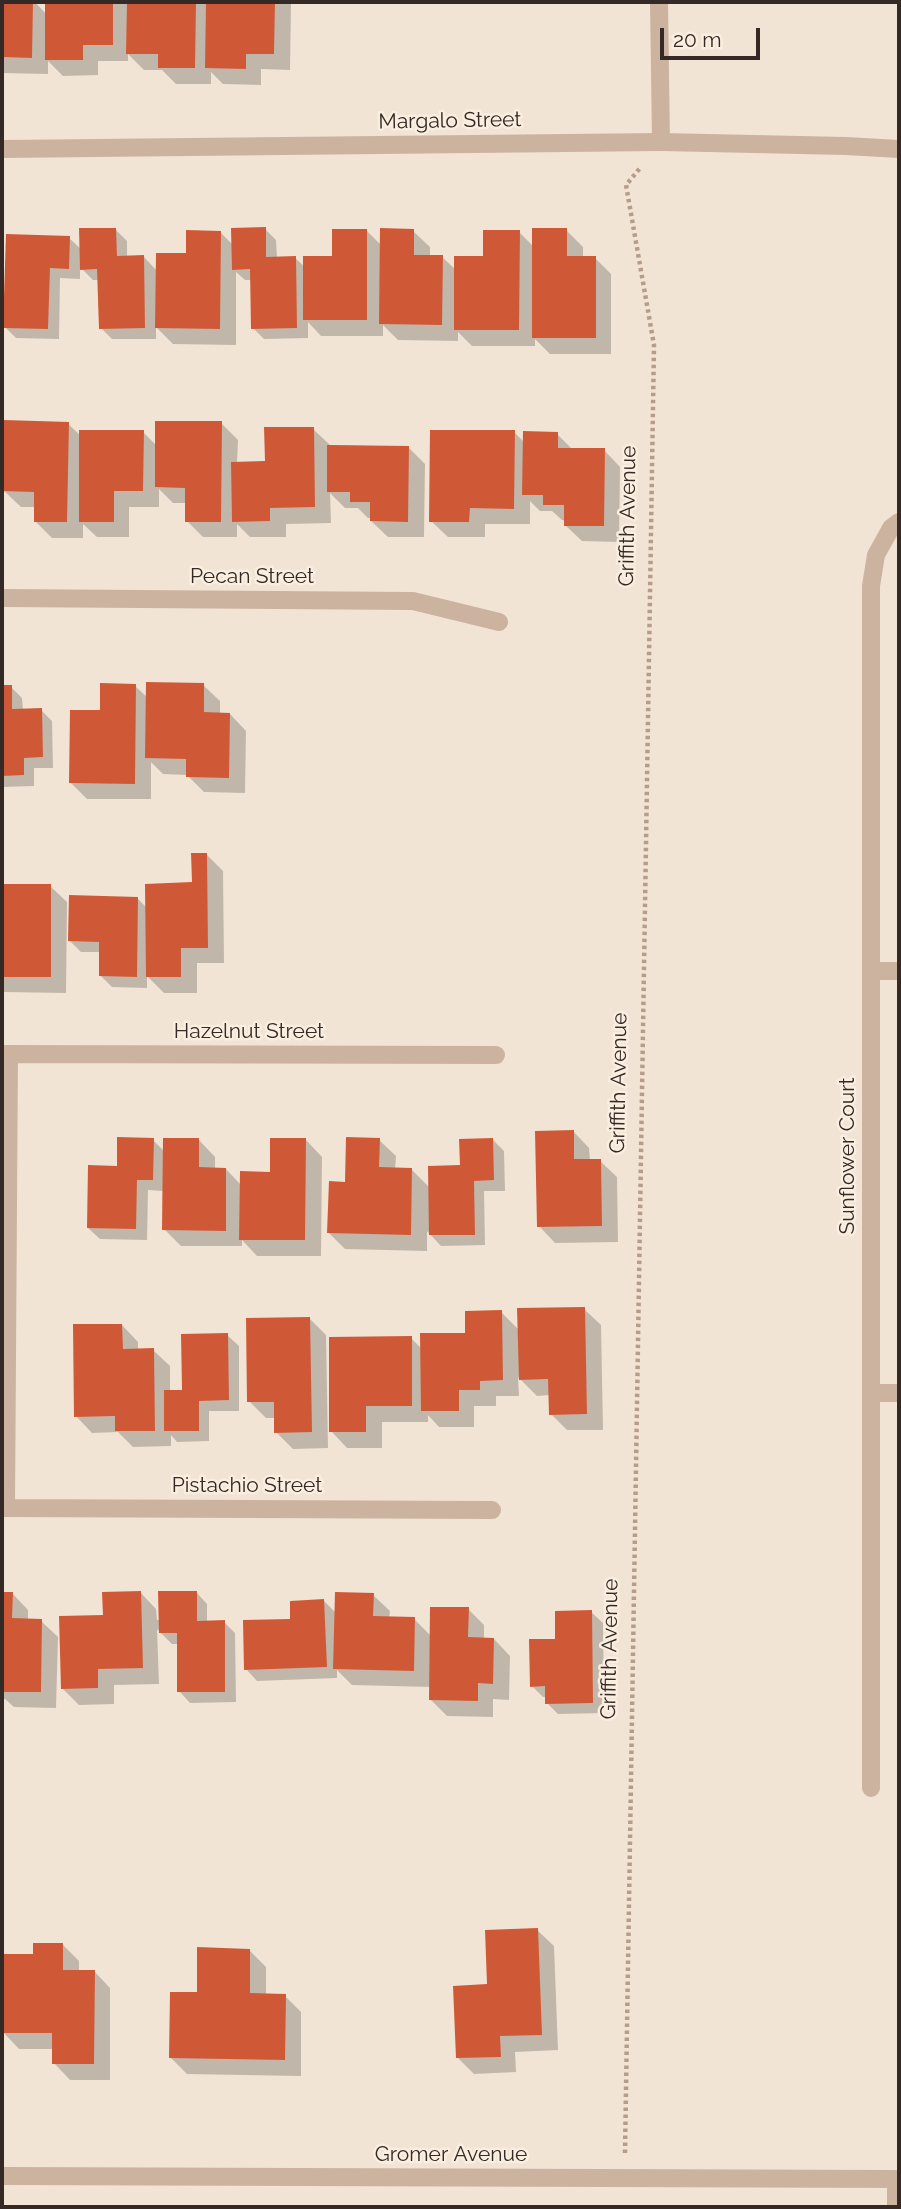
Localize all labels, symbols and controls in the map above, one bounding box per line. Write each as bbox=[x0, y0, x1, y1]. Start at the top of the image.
scale bar bbox=[663, 14, 763, 58]
text: 20 m bbox=[673, 27, 721, 52]
street label: Margalo Street bbox=[378, 107, 522, 135]
street label: Griffith Avenue bbox=[614, 445, 642, 587]
street label: Pecan Street bbox=[190, 564, 314, 590]
street label: Griffith Avenue bbox=[605, 1012, 633, 1154]
street label: Hazelnut Street bbox=[174, 1019, 324, 1045]
street label: Sunflower Court bbox=[835, 1077, 861, 1235]
street label: Pistachio Street bbox=[172, 1473, 322, 1499]
street label: Griffith Avenue bbox=[596, 1578, 624, 1720]
street label: Gromer Avenue bbox=[375, 2142, 527, 2168]

